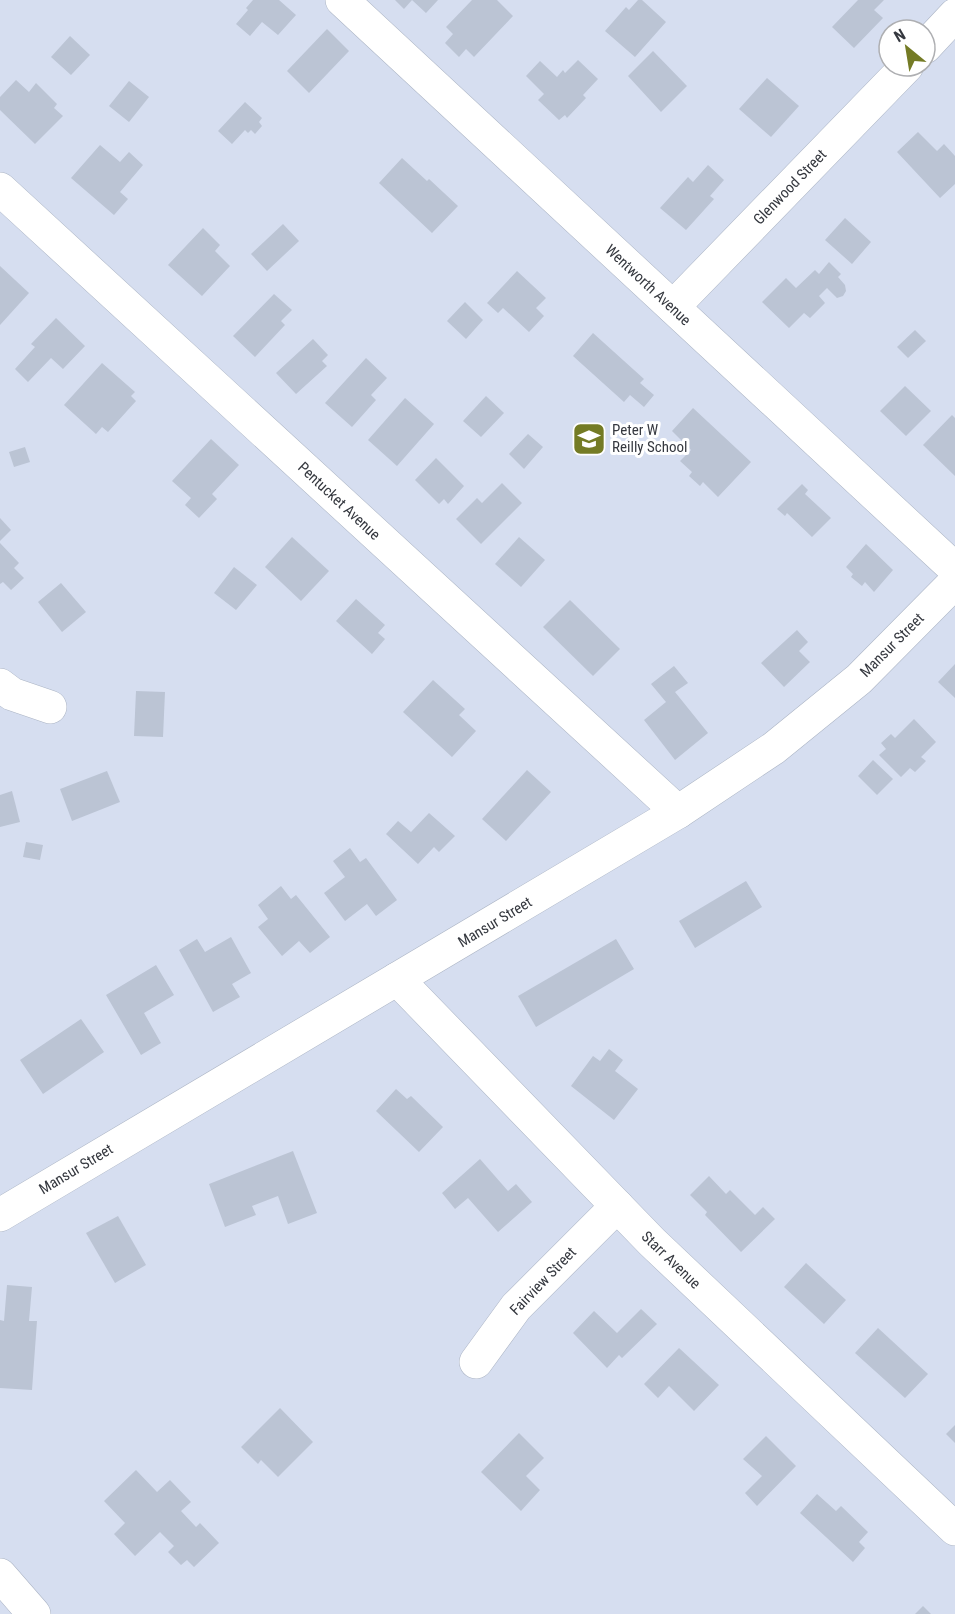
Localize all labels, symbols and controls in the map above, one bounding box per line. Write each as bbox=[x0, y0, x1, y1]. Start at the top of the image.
north arrow bbox=[877, 18, 937, 78]
text: N bbox=[891, 25, 909, 46]
street label: Glenwood Street bbox=[750, 146, 830, 228]
street label: Wentworth Avenue bbox=[601, 241, 695, 329]
school or university icon: Peter W Reilly School bbox=[571, 421, 607, 457]
place label: Peter W Reilly School bbox=[612, 421, 687, 456]
street label: Pentucket Avenue bbox=[294, 458, 384, 544]
street label: Mansur Street bbox=[856, 609, 928, 681]
street label: Mansur Street bbox=[455, 893, 535, 951]
street label: Mansur Street bbox=[36, 1140, 116, 1198]
street label: Starr Avenue bbox=[638, 1227, 704, 1293]
street label: Fairview Street bbox=[506, 1243, 580, 1319]

